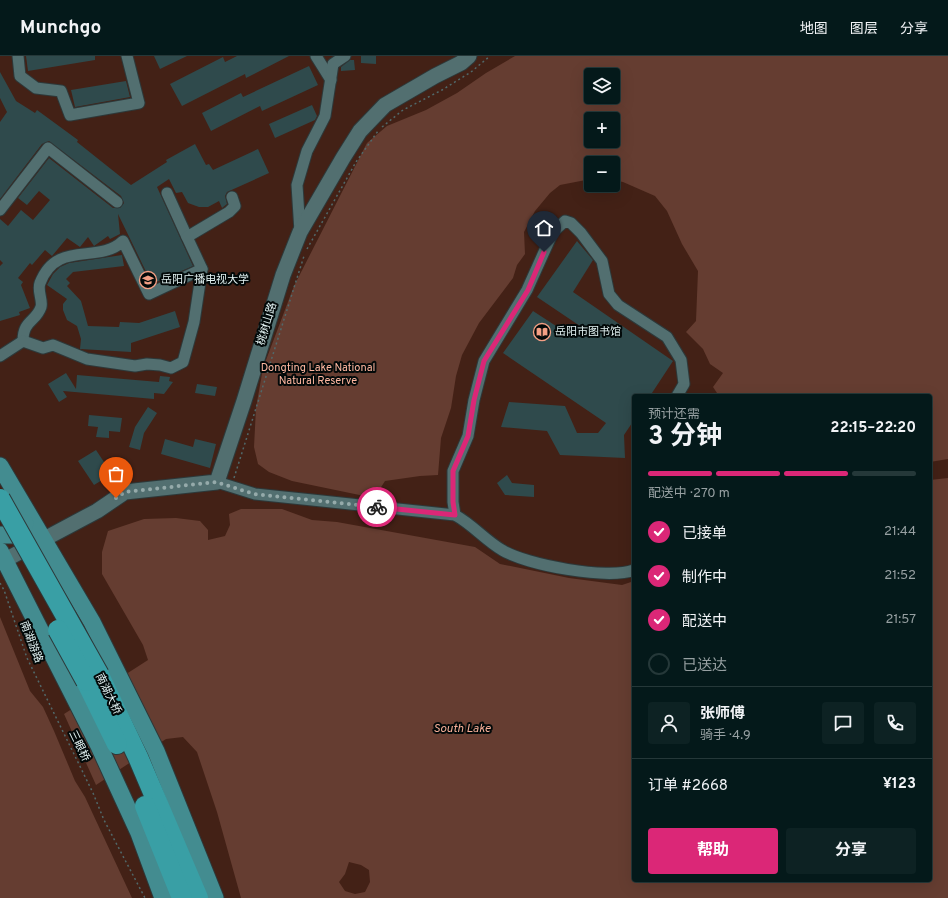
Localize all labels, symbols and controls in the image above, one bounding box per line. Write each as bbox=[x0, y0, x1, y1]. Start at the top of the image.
text: Munchgo bbox=[20, 16, 101, 40]
text: 地图 bbox=[800, 21, 828, 38]
text: 图层 bbox=[850, 21, 878, 38]
text: 分享 bbox=[900, 21, 928, 38]
map controls bbox=[584, 68, 620, 192]
button: layers bbox=[584, 68, 620, 104]
button: + bbox=[584, 112, 620, 148]
button: − bbox=[584, 156, 620, 192]
pin bbox=[527, 211, 561, 252]
icon: home bbox=[533, 217, 555, 239]
school or university icon: 岳阳广播电视大学 bbox=[138, 270, 158, 290]
place label: 岳阳广播电视大学 bbox=[161, 273, 249, 287]
street label: 桃树山路 bbox=[254, 301, 280, 347]
library icon: 岳阳市图书馆 bbox=[532, 322, 552, 342]
place label: 岳阳市图书馆 bbox=[555, 325, 621, 339]
park label: Dongting Lake National Natural Reserve bbox=[261, 361, 375, 388]
text: 预计还需 bbox=[648, 407, 700, 423]
text: 22:15–22:20 bbox=[830, 419, 916, 438]
text: 3 分钟 bbox=[648, 421, 722, 454]
pin bbox=[99, 457, 133, 498]
icon: bag bbox=[105, 463, 127, 485]
text: 配送中 · 270 m bbox=[648, 486, 730, 502]
courier bbox=[357, 487, 397, 527]
icon: bike bbox=[366, 496, 388, 518]
icon: check bbox=[648, 521, 670, 543]
text: 21:44 bbox=[884, 524, 916, 540]
text: 已接单 bbox=[682, 525, 727, 544]
icon: check bbox=[648, 565, 670, 587]
text: 21:52 bbox=[884, 568, 916, 584]
text: 制作中 bbox=[682, 569, 727, 588]
icon: check bbox=[648, 609, 670, 631]
text: 21:57 bbox=[886, 612, 916, 628]
text: 配送中 bbox=[682, 613, 727, 632]
street label: 南湖游路 bbox=[17, 619, 45, 665]
text: 已送达 bbox=[682, 657, 727, 676]
street label: 南湖大桥 bbox=[92, 671, 124, 717]
button: person bbox=[648, 702, 690, 744]
button: chat bbox=[822, 702, 864, 744]
button: phone bbox=[874, 702, 916, 744]
text: 张师傅 bbox=[700, 705, 745, 724]
water label: South Lake bbox=[433, 721, 491, 737]
street label: 三眼桥 bbox=[65, 728, 93, 764]
text: 骑手 · 4.9 bbox=[700, 728, 751, 744]
text: ¥123 bbox=[883, 775, 916, 794]
text: 订单 #2668 bbox=[648, 777, 728, 796]
button: 帮助 bbox=[648, 828, 778, 874]
button: 分享 bbox=[786, 828, 916, 874]

